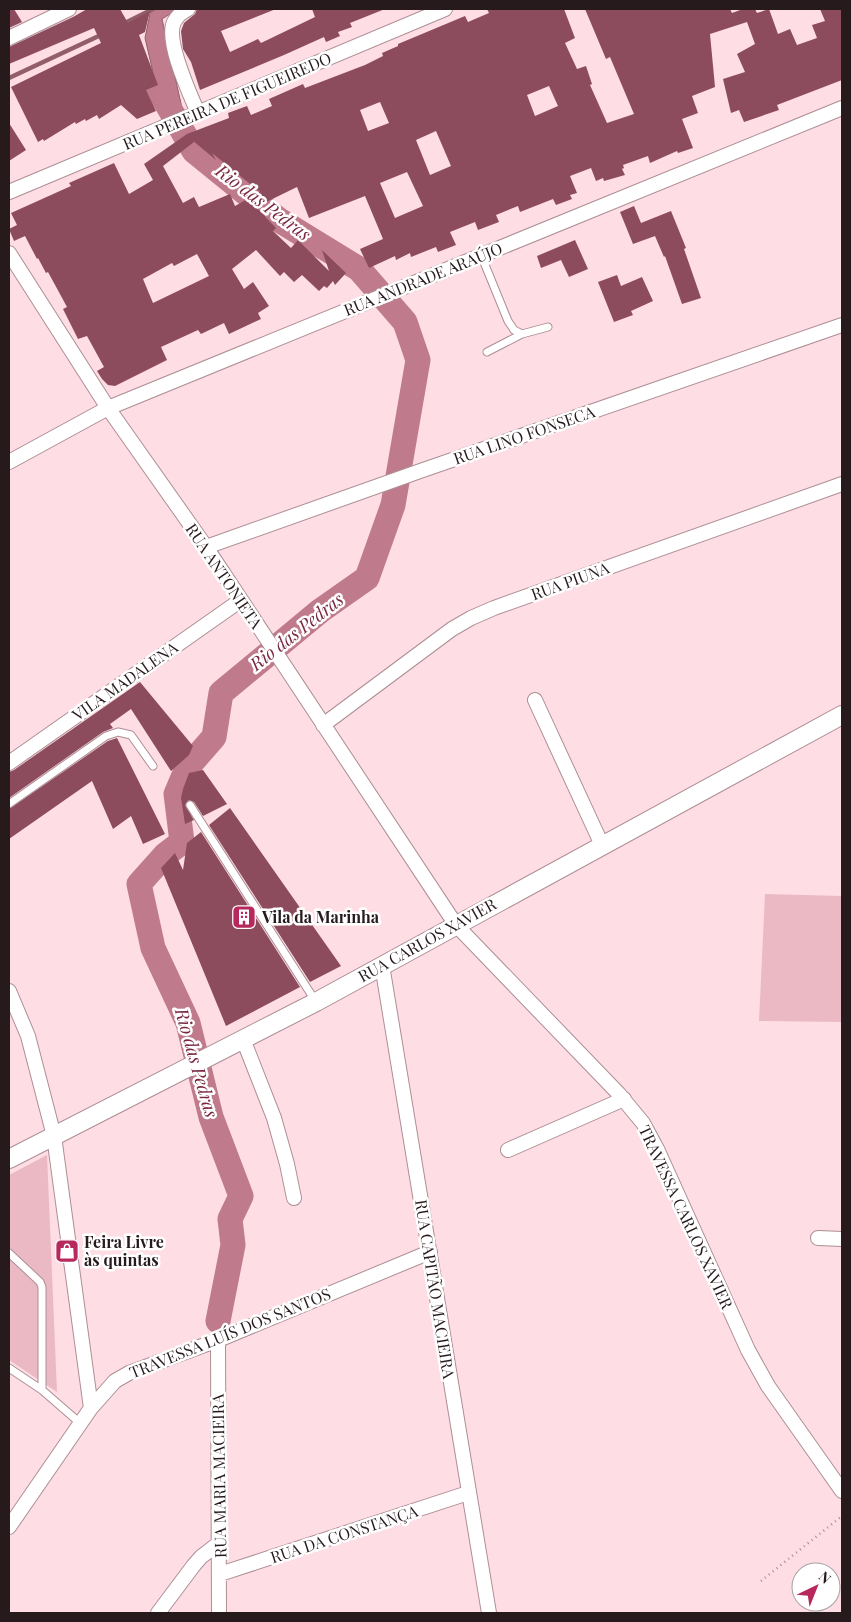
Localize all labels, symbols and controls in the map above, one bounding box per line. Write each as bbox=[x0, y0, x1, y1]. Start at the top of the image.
street label: RUA PEREIRA DE FIGUEIREDO bbox=[119, 47, 334, 154]
water label: Rio das Pedras bbox=[211, 158, 316, 246]
street label: RUA ANDRADE ARAÚJO bbox=[340, 237, 505, 320]
street label: RUA LINO FONSECA bbox=[450, 400, 598, 469]
street label: RUA ANTONIETA bbox=[181, 519, 268, 633]
street label: RUA PIUNA bbox=[528, 556, 613, 604]
water label: Rio das Pedras bbox=[244, 587, 348, 676]
street label: VILA MADALENA bbox=[67, 636, 182, 725]
street label: RUA CARLOS XAVIER bbox=[354, 893, 500, 986]
building icon: Vila da Marinha bbox=[231, 904, 257, 930]
place label: Vila da Marinha bbox=[261, 906, 380, 927]
water label: Rio das Pedras bbox=[170, 1004, 224, 1120]
street label: TRAVESSA CARLOS XAVIER bbox=[635, 1121, 739, 1313]
street label: RUA CAPITÃO MACIEIRA bbox=[411, 1198, 460, 1381]
place label: Feira Livre às quintas bbox=[84, 1231, 164, 1270]
shop icon: Feira Livre às quintas bbox=[54, 1238, 80, 1264]
street label: TRAVESSA LUÍS DOS SANTOS bbox=[126, 1283, 333, 1383]
street label: RUA MARIA MACIEIRA bbox=[207, 1393, 230, 1558]
street label: RUA DA CONSTANÇA bbox=[267, 1499, 421, 1567]
north arrow bbox=[791, 1562, 841, 1612]
text: N bbox=[815, 1567, 835, 1588]

